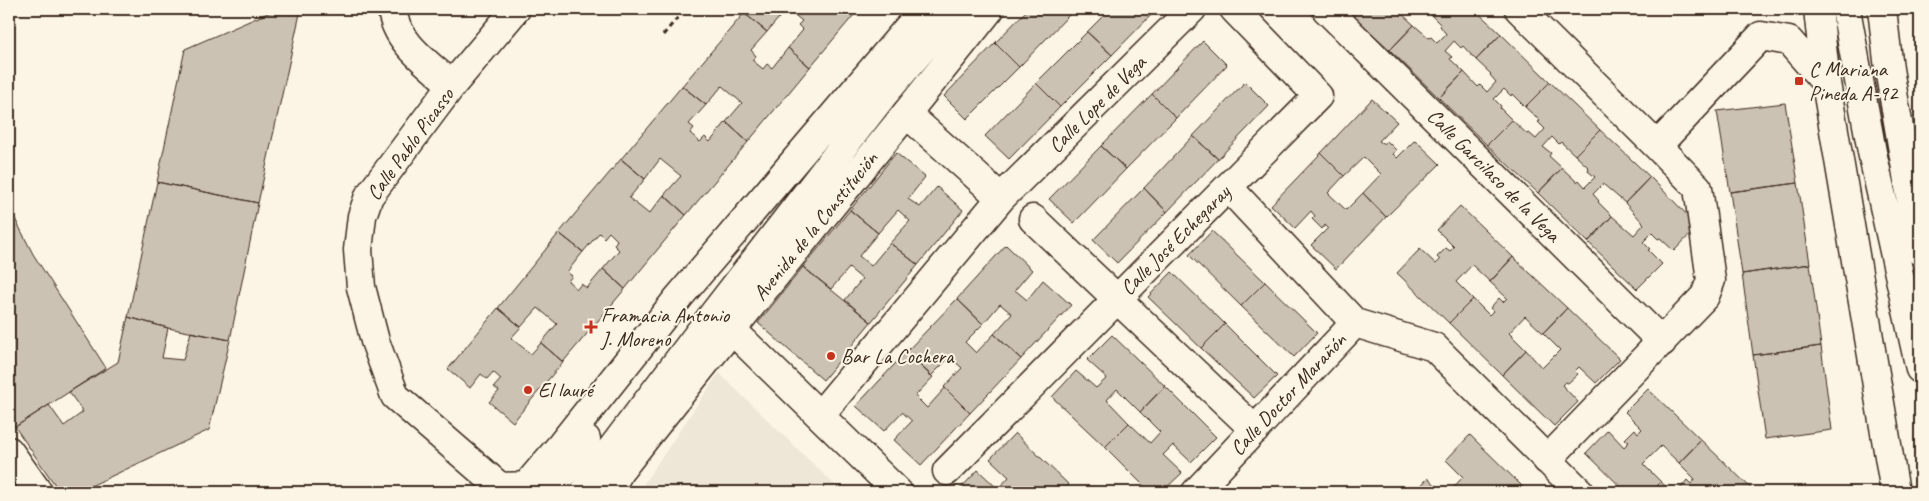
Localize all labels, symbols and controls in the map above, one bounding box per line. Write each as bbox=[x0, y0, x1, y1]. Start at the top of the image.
street label: Calle Lope de Vega bbox=[1043, 48, 1153, 158]
place label: C Mariana Pineda A-92 bbox=[1809, 56, 1899, 106]
marker: C Mariana Pineda A-92 bbox=[1793, 75, 1805, 87]
street label: Calle Pablo Picasso bbox=[361, 82, 460, 205]
street label: Calle Garcilaso de la Vega bbox=[1422, 103, 1567, 248]
street label: Avenida de la Constitución bbox=[747, 146, 884, 306]
street label: Calle José Echegaray bbox=[1114, 178, 1237, 301]
place label: Framacia Antonio J. Moreno bbox=[600, 302, 731, 352]
marker: Framacia Antonio J. Moreno bbox=[585, 321, 597, 333]
street label: Calle Doctor Marañón bbox=[1224, 327, 1352, 461]
place label: Bar La Cochera bbox=[841, 343, 955, 369]
marker: Bar La Cochera bbox=[825, 350, 837, 362]
place label: El lauré bbox=[538, 377, 596, 403]
marker: El lauré bbox=[522, 384, 534, 396]

